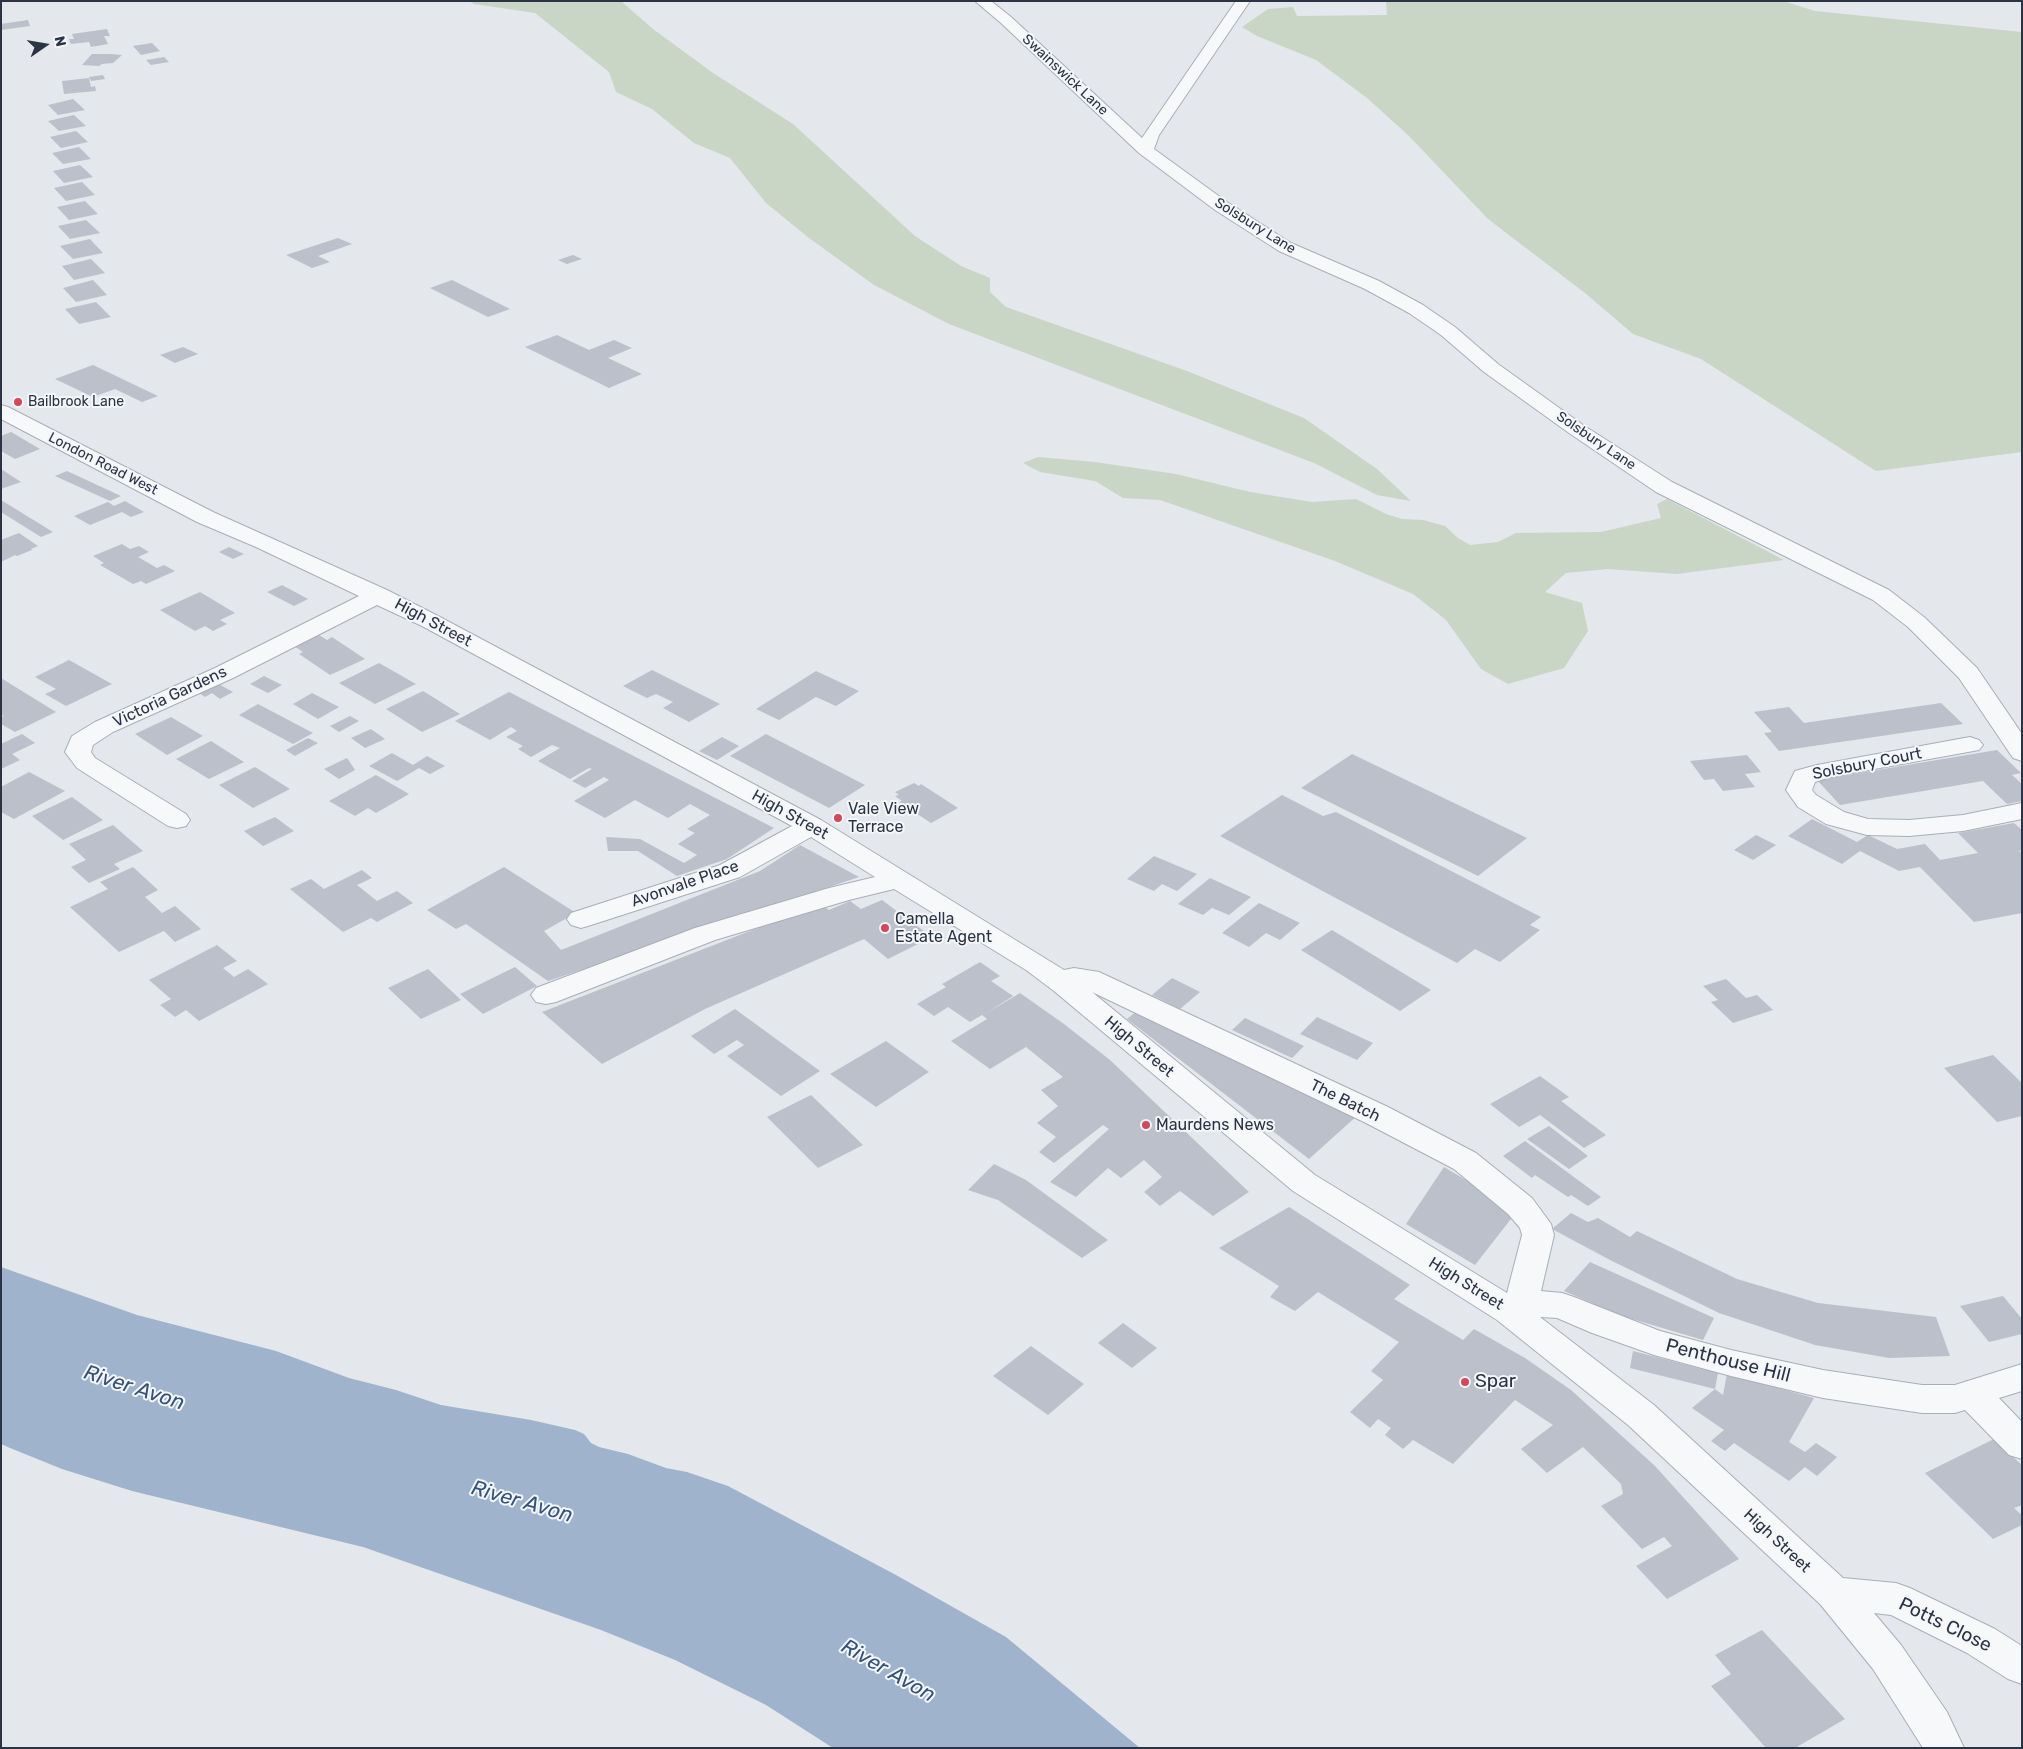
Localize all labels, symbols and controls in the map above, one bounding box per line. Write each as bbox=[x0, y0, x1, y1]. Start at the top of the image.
north arrow bbox=[20, 20, 70, 70]
street label: Swainswick Lane bbox=[1019, 31, 1111, 119]
text: N bbox=[51, 35, 70, 48]
street label: Solsbury Lane bbox=[1211, 194, 1299, 258]
place label: Bailbrook Lane bbox=[28, 394, 124, 410]
marker: Bailbrook Lane bbox=[12, 396, 24, 408]
street label: Solsbury Lane bbox=[1553, 408, 1639, 474]
street label: London Road West bbox=[46, 429, 160, 499]
street label: High Street bbox=[391, 595, 475, 651]
street label: Victoria Gardens bbox=[110, 662, 230, 732]
street label: Solsbury Court bbox=[1811, 744, 1923, 784]
street label: High Street bbox=[748, 786, 832, 844]
place label: Vale View Terrace bbox=[848, 799, 919, 837]
marker: Vale View Terrace bbox=[832, 812, 844, 824]
street label: Avonvale Place bbox=[629, 857, 741, 911]
place label: Camella Estate Agent bbox=[895, 909, 992, 947]
marker: Camella Estate Agent bbox=[879, 922, 891, 934]
street label: High Street bbox=[1100, 1012, 1178, 1082]
street label: The Batch bbox=[1307, 1076, 1383, 1126]
place label: Maurdens News bbox=[1156, 1115, 1274, 1135]
marker: Maurdens News bbox=[1140, 1119, 1152, 1131]
street label: High Street bbox=[1425, 1253, 1507, 1315]
street label: Penthouse Hill bbox=[1663, 1334, 1793, 1388]
water label: River Avon bbox=[80, 1360, 188, 1416]
place label: Spar bbox=[1475, 1371, 1516, 1393]
marker: Spar bbox=[1459, 1376, 1471, 1388]
water label: River Avon bbox=[468, 1475, 576, 1529]
street label: High Street bbox=[1739, 1505, 1815, 1577]
street label: Potts Close bbox=[1895, 1593, 1995, 1657]
water label: River Avon bbox=[836, 1634, 940, 1708]

